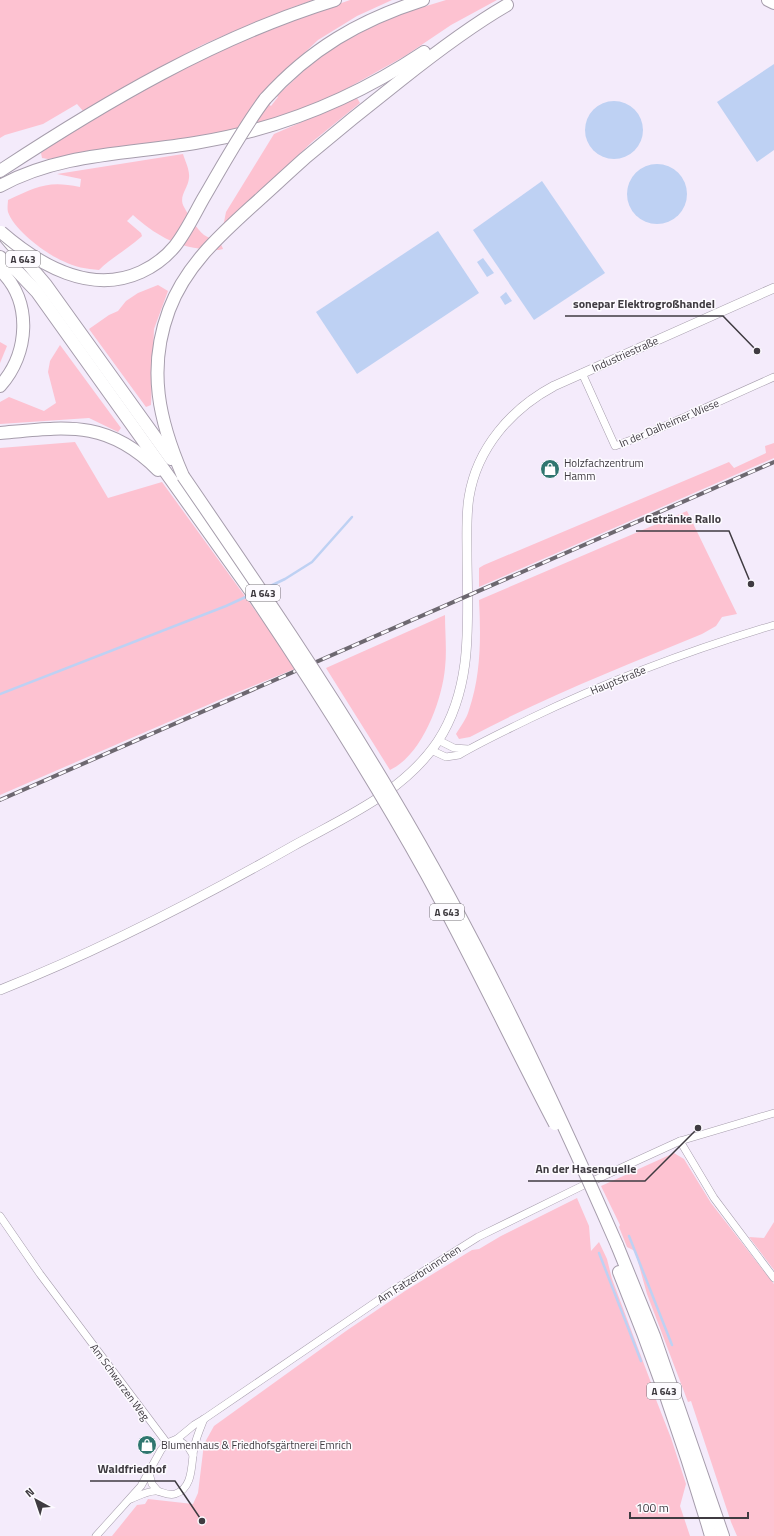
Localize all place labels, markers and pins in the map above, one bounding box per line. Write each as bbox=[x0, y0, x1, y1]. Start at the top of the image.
callout: sonepar Elektrogroßhandel bbox=[565, 292, 723, 316]
place label: Holzfachzentrum Hamm bbox=[564, 455, 644, 484]
shop icon: Holzfachzentrum Hamm bbox=[539, 458, 561, 480]
callout: Getränke Rallo bbox=[636, 507, 729, 531]
callout: An der Hasenquelle bbox=[528, 1157, 645, 1181]
shop icon: Blumenhaus & Friedhofsgärtnerei Emrich bbox=[136, 1434, 158, 1456]
place label: Blumenhaus & Friedhofsgärtnerei Emrich bbox=[161, 1437, 352, 1453]
callout: Waldfriedhof bbox=[90, 1457, 175, 1481]

